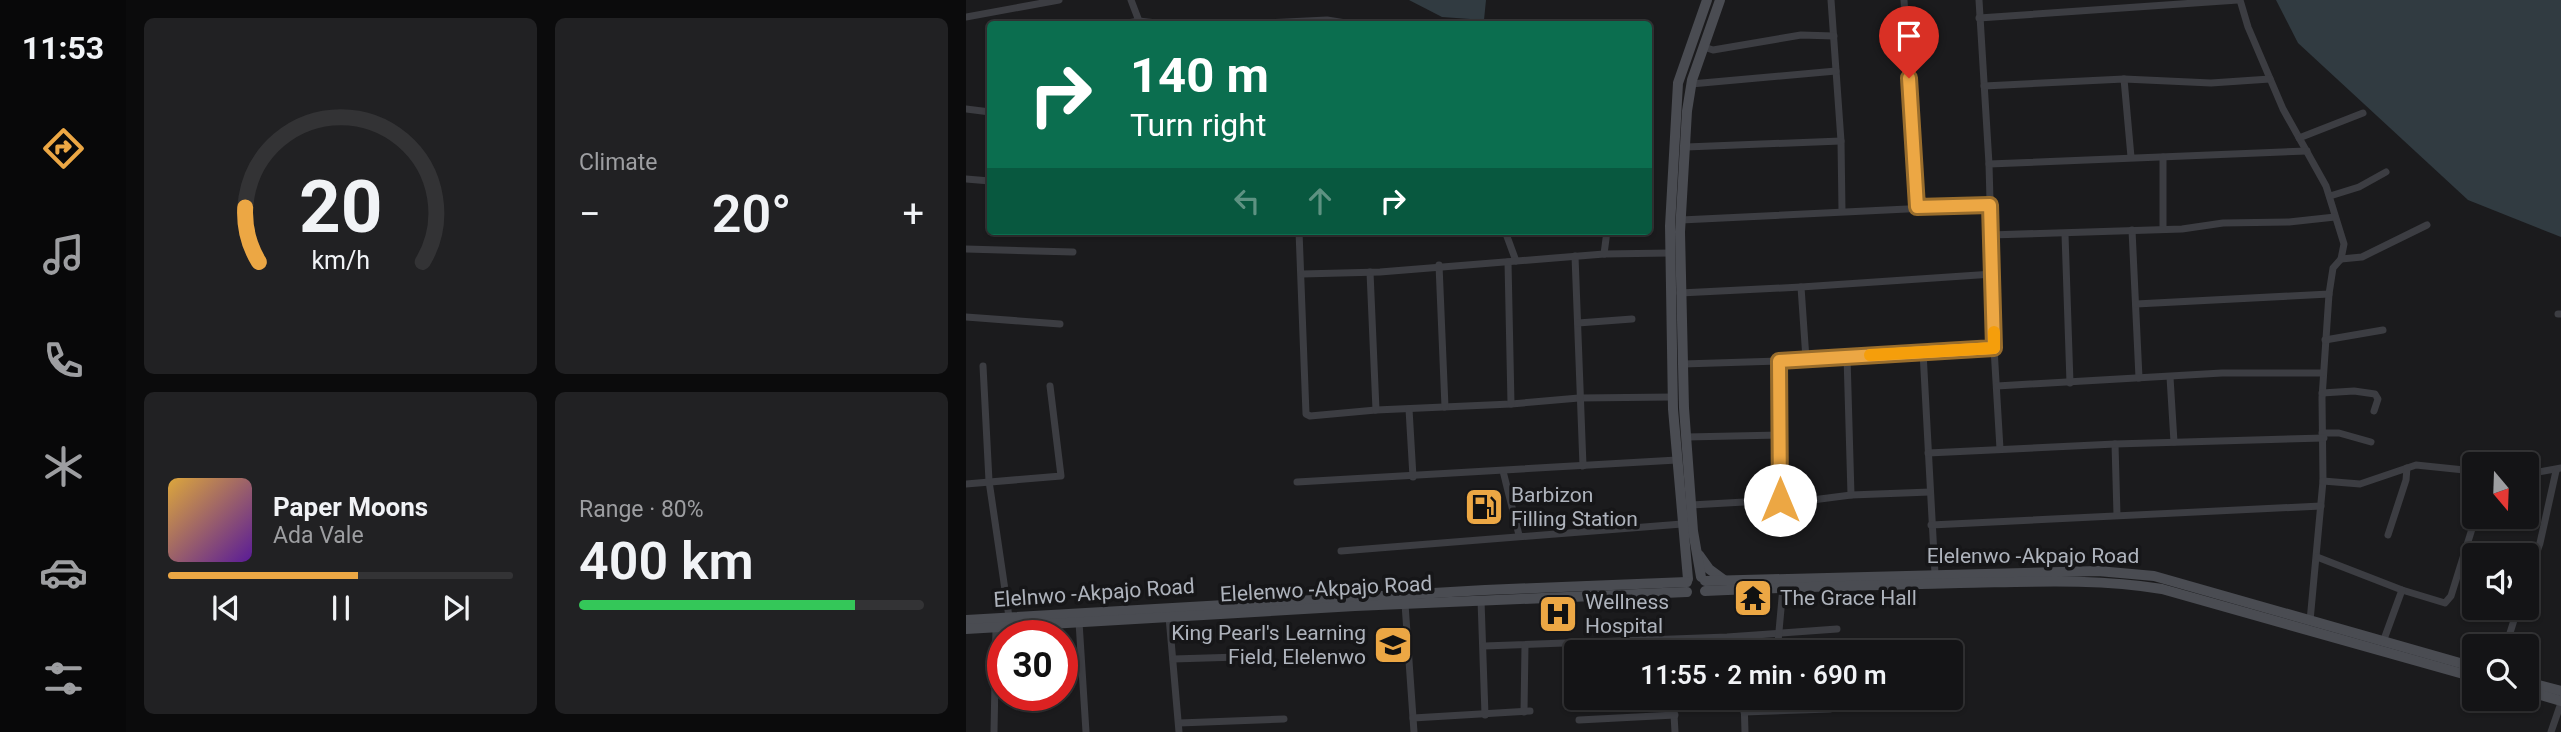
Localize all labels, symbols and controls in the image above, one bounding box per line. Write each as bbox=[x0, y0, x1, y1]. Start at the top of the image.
pin bbox=[1879, 6, 1939, 78]
icon: arrive bbox=[1890, 17, 1928, 55]
text: 11:53 bbox=[22, 29, 104, 67]
text: 140 m bbox=[1130, 47, 1269, 104]
icon: right bbox=[1015, 49, 1106, 140]
text: Turn right bbox=[1130, 106, 1266, 144]
icon: directions bbox=[39, 124, 88, 173]
text: Climate bbox=[579, 149, 658, 176]
text: 20 bbox=[299, 164, 382, 250]
icon: left bbox=[1228, 182, 1266, 220]
icon: ahead bbox=[1301, 182, 1339, 220]
icon: right bbox=[1374, 182, 1412, 220]
text: 20° bbox=[712, 184, 791, 245]
text: − bbox=[579, 192, 601, 236]
text: + bbox=[902, 192, 924, 236]
icon: music bbox=[39, 230, 88, 279]
text: km/h bbox=[311, 246, 370, 275]
icon: phone bbox=[39, 336, 88, 385]
icon: climate bbox=[39, 442, 88, 491]
north arrow bbox=[2462, 452, 2539, 528]
map controls bbox=[2462, 452, 2539, 711]
position arrow bbox=[1743, 463, 1817, 537]
place label: Barbizon Filling Station bbox=[1511, 483, 1638, 531]
fuel station icon: Barbizon Filling Station bbox=[1463, 486, 1505, 528]
text: Paper Moons bbox=[273, 492, 428, 522]
text: Range · 80% bbox=[579, 496, 704, 523]
text: Ada Vale bbox=[273, 522, 364, 549]
text: 400 km bbox=[579, 531, 754, 592]
button: sound bbox=[2462, 543, 2539, 620]
street label: Elelenwo -Akpajo Road bbox=[1927, 544, 2139, 568]
icon: car bbox=[39, 548, 88, 597]
street label: Elelenwo -Akpajo Road bbox=[1219, 571, 1433, 607]
street label: Elelnwo -Akpajo Road bbox=[993, 574, 1195, 612]
temple icon: The Grace Hall bbox=[1732, 577, 1774, 619]
place label: The Grace Hall bbox=[1780, 586, 1917, 610]
icon: previous bbox=[207, 589, 245, 627]
icon: pause bbox=[322, 589, 360, 627]
icon: next bbox=[437, 589, 475, 627]
place label: Wellness Hospital bbox=[1585, 590, 1669, 638]
hospital icon: Wellness Hospital bbox=[1537, 593, 1579, 635]
speed limit sign: 30 bbox=[987, 620, 1078, 711]
place label: King Pearl's Learning Field, Elelenwo bbox=[1171, 621, 1366, 669]
school or university icon: King Pearl's Learning Field, Elelenwo bbox=[1372, 624, 1414, 666]
button: search bbox=[2462, 634, 2539, 711]
icon: filters bbox=[39, 654, 88, 703]
text: 11:55 · 2 min · 690 m bbox=[1640, 660, 1887, 690]

